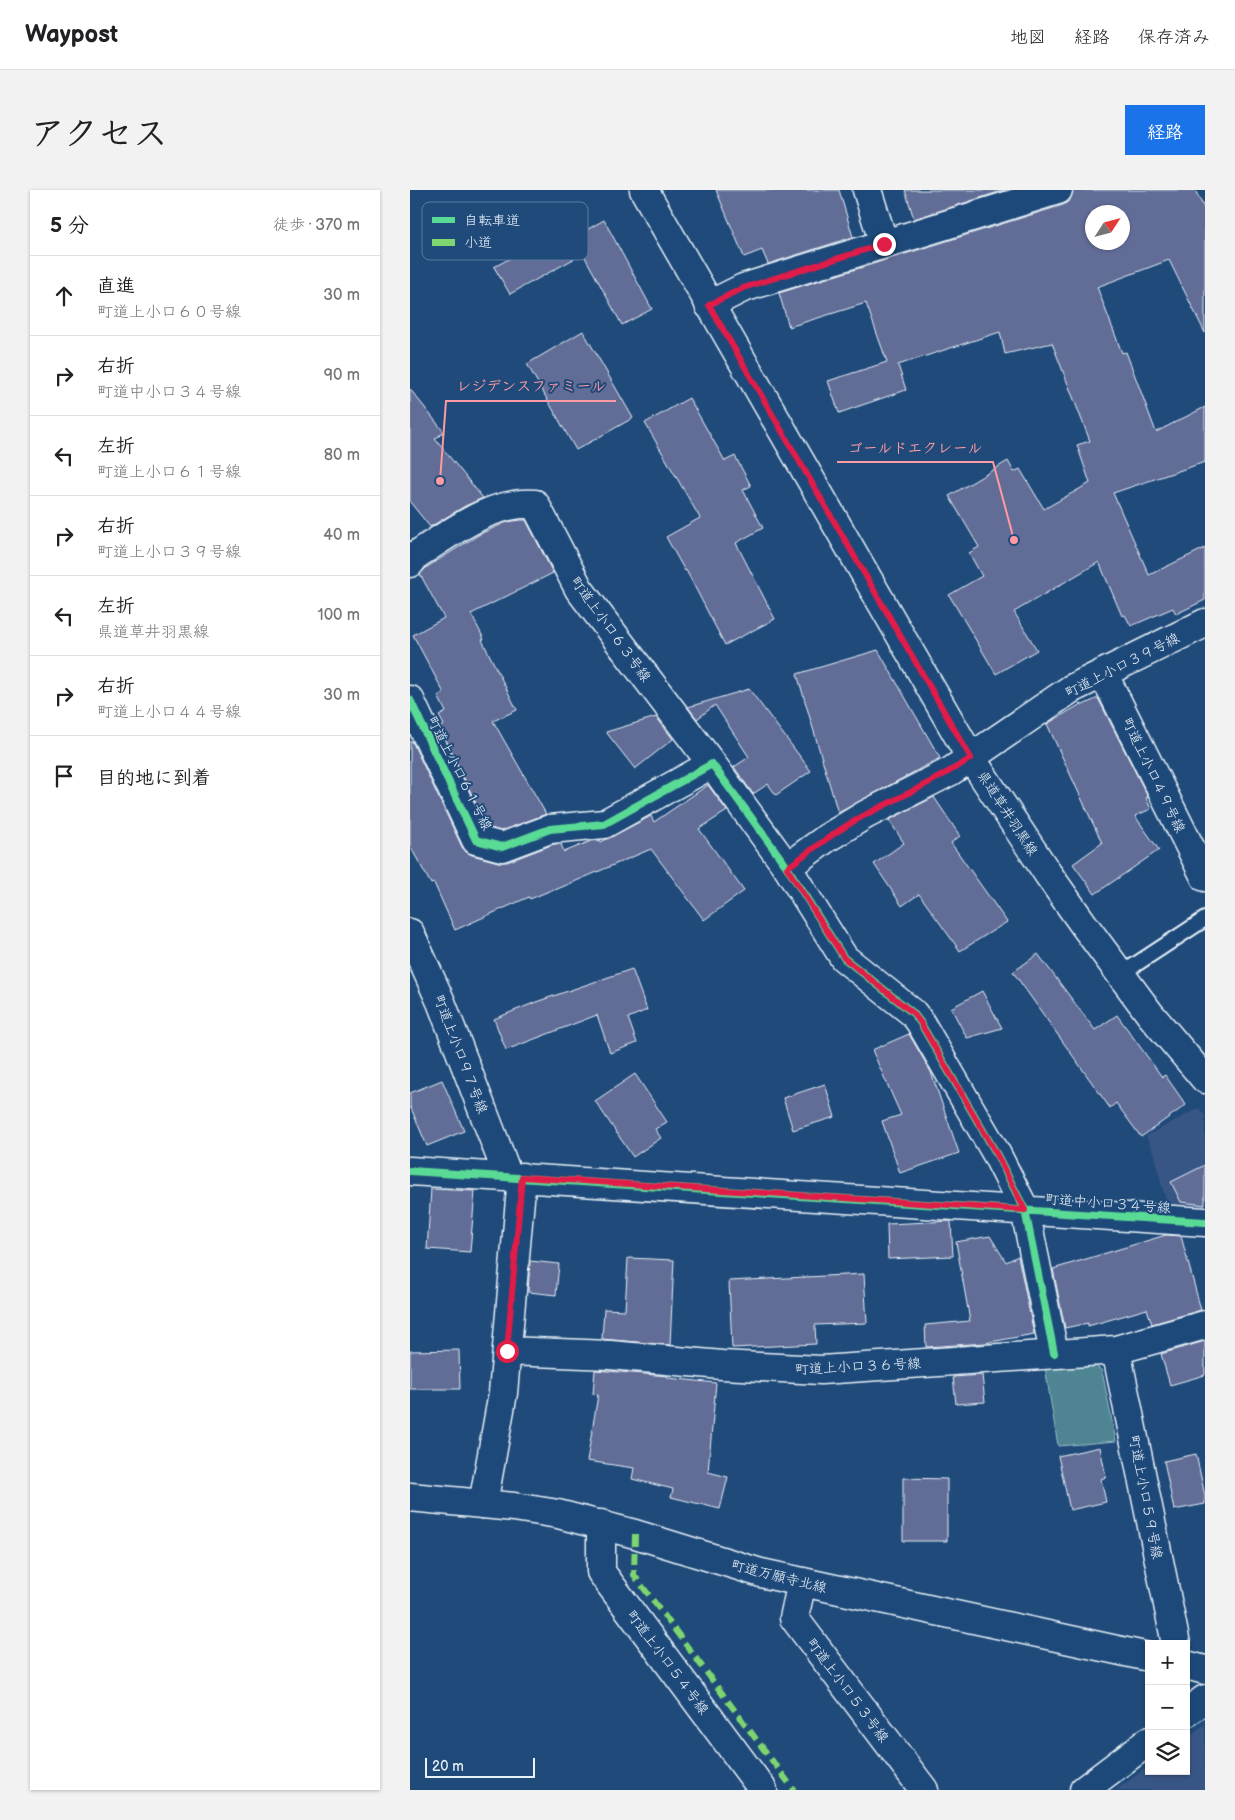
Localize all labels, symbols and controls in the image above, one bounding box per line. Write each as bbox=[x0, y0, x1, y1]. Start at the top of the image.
text: Waypost bbox=[25, 20, 118, 49]
text: 地図 bbox=[1010, 27, 1046, 48]
text: 経路 bbox=[1074, 27, 1110, 48]
text: 保存済み bbox=[1138, 27, 1210, 48]
button: 経路 bbox=[1125, 105, 1205, 155]
text: アクセス bbox=[30, 113, 168, 156]
legend bbox=[422, 202, 588, 260]
north arrow bbox=[1085, 205, 1130, 250]
text: 自転車道 bbox=[464, 212, 520, 229]
text: 5 分 bbox=[50, 213, 89, 238]
text: 徒歩 · 370 m bbox=[273, 216, 360, 235]
route end bbox=[873, 233, 896, 256]
text: 小道 bbox=[464, 234, 492, 251]
text: 直進 bbox=[97, 275, 135, 298]
icon: ahead bbox=[50, 282, 78, 310]
text: 30 m bbox=[323, 286, 360, 305]
text: 町道上小口６０号線 bbox=[97, 303, 241, 322]
text: 右折 bbox=[97, 355, 135, 378]
icon: right bbox=[50, 362, 78, 390]
text: 90 m bbox=[324, 366, 360, 385]
callout: レジデンスファミール bbox=[446, 371, 616, 401]
text: レジデンスファミール bbox=[456, 377, 606, 396]
text: 町道中小口３４号線 bbox=[97, 383, 241, 402]
callout: ゴールドエクレール bbox=[837, 432, 993, 462]
text: 左折 bbox=[97, 435, 135, 458]
text: ゴールドエクレール bbox=[848, 439, 982, 458]
icon: left bbox=[50, 442, 78, 470]
text: 80 m bbox=[324, 446, 360, 465]
text: 町道上小口６１号線 bbox=[97, 463, 241, 482]
text: 右折 bbox=[97, 515, 135, 538]
icon: right bbox=[50, 522, 78, 550]
text: 40 m bbox=[323, 526, 360, 545]
text: 町道上小口３９号線 bbox=[97, 543, 241, 562]
street label: 町道上小口６３号線 bbox=[567, 573, 655, 685]
text: 左折 bbox=[97, 595, 135, 618]
icon: left bbox=[50, 602, 78, 630]
text: 100 m bbox=[317, 606, 360, 625]
text: 県道草井羽黒線 bbox=[97, 623, 209, 642]
street label: 町道上小口３９号線 bbox=[1062, 629, 1182, 702]
text: 右折 bbox=[97, 675, 135, 698]
icon: right bbox=[50, 682, 78, 710]
text: 30 m bbox=[323, 686, 360, 705]
text: 町道上小口４４号線 bbox=[97, 703, 241, 722]
street label: 町道上小口６１号線 bbox=[423, 713, 496, 833]
street label: 町道上小口４９号線 bbox=[1118, 715, 1189, 836]
icon: arrive bbox=[50, 762, 78, 790]
text: 目的地に到着 bbox=[97, 767, 211, 790]
street label: 県道草井羽黒線 bbox=[974, 768, 1041, 859]
street label: 町道上小口９７号線 bbox=[430, 992, 491, 1116]
street label: 町道中小口３４号線 bbox=[1045, 1191, 1171, 1216]
route start bbox=[496, 1340, 519, 1363]
street label: 町道上小口３６号線 bbox=[795, 1355, 921, 1378]
street label: 町道上小口５９号線 bbox=[1125, 1434, 1166, 1561]
street label: 町道万願寺北線 bbox=[729, 1556, 828, 1597]
street label: 町道上小口５４号線 bbox=[623, 1607, 712, 1718]
street label: 町道上小口５３号線 bbox=[803, 1635, 892, 1746]
map controls bbox=[1145, 1640, 1190, 1775]
button: + bbox=[1145, 1640, 1190, 1685]
button: − bbox=[1145, 1685, 1190, 1730]
button: layers bbox=[1145, 1730, 1190, 1775]
scale bar bbox=[425, 1755, 535, 1778]
text: 20 m bbox=[432, 1758, 464, 1775]

